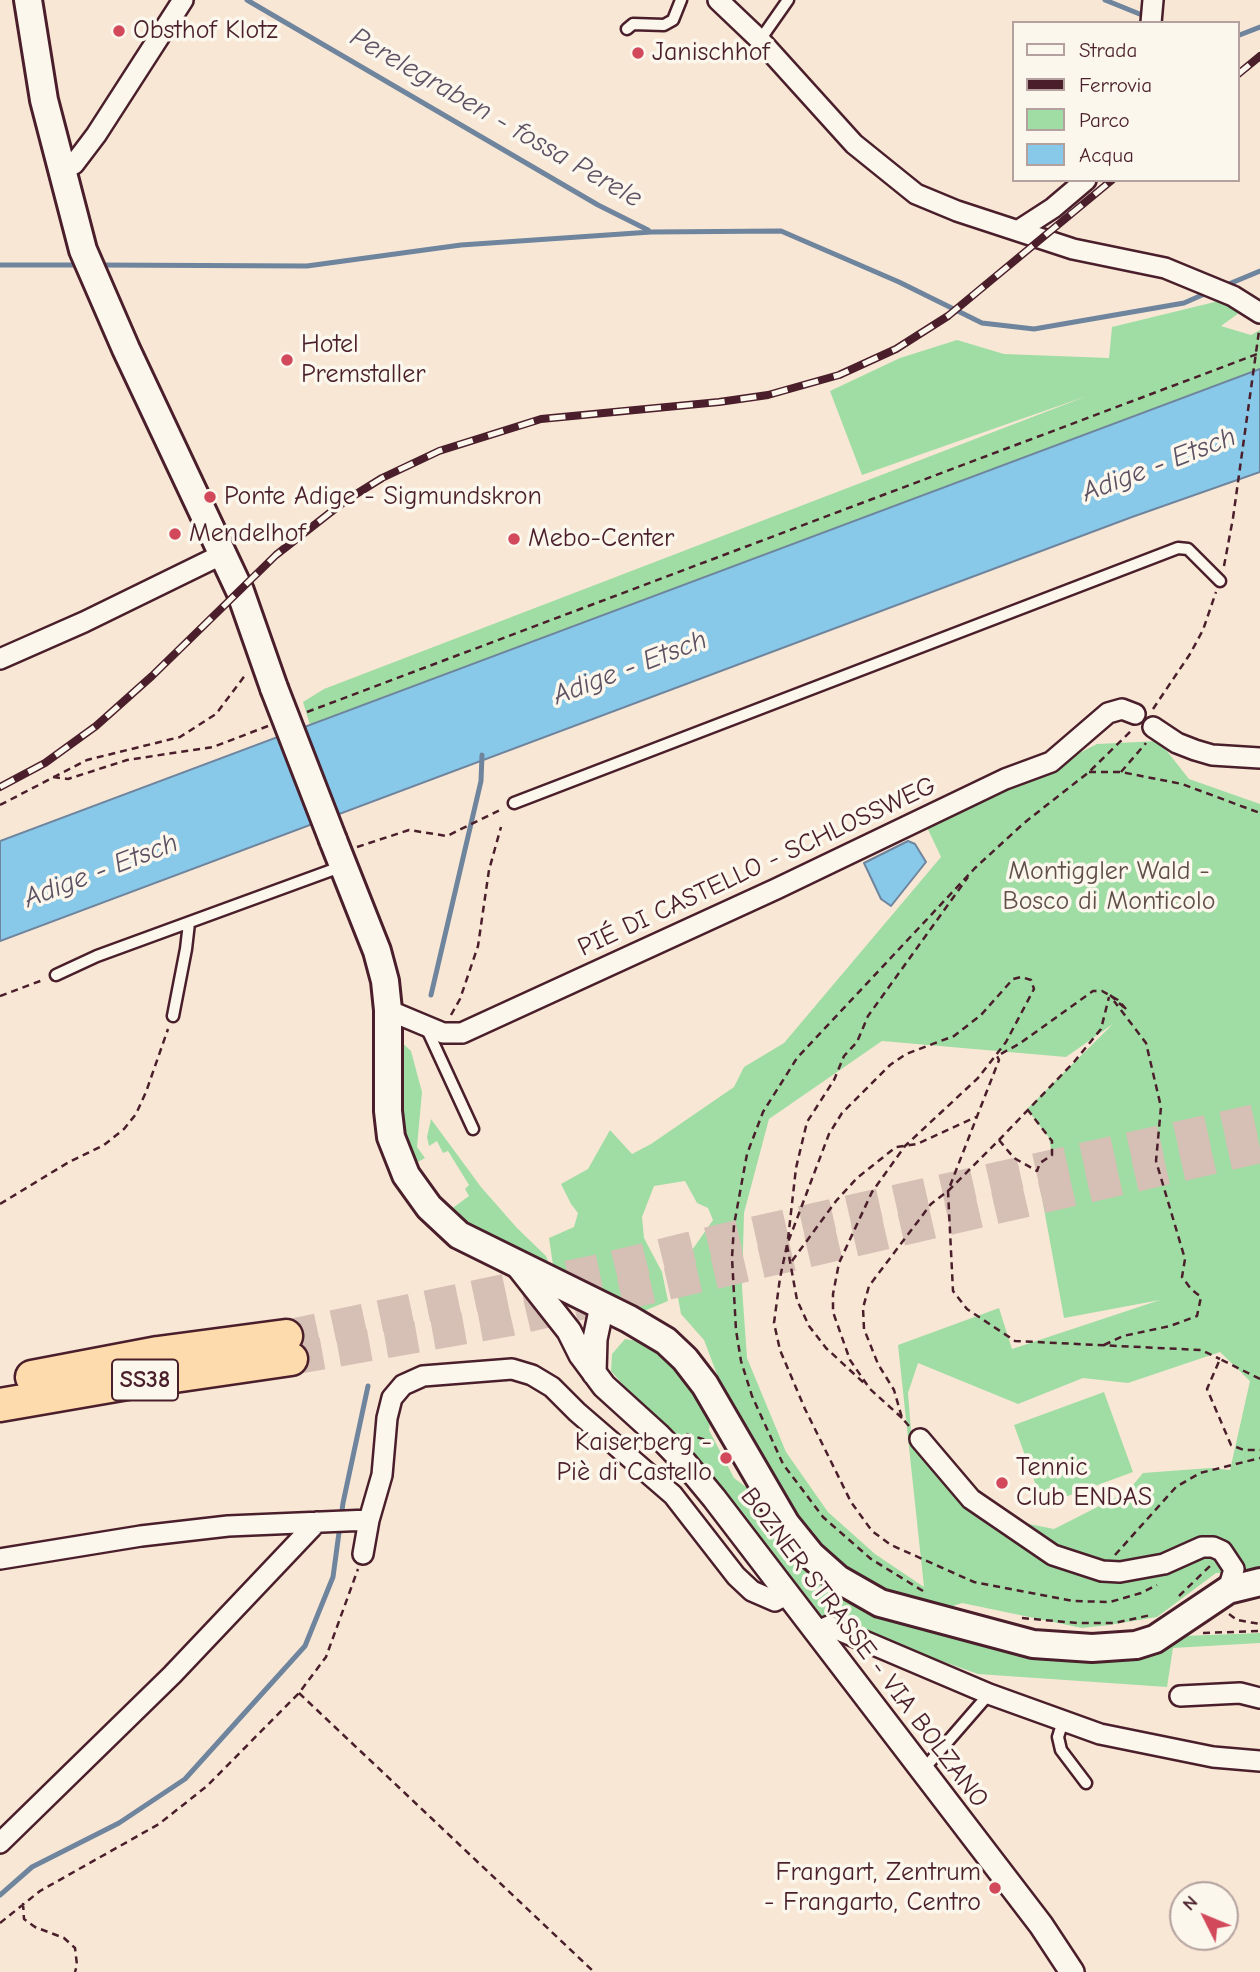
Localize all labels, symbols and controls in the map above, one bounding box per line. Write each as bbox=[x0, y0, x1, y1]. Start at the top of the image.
place label: Obsthof Klotz bbox=[133, 15, 278, 47]
water label: Perelegraben - fossa Perele bbox=[344, 21, 648, 215]
legend bbox=[1012, 21, 1239, 182]
marker: Obsthof Klotz bbox=[111, 23, 127, 39]
place label: Janischhof bbox=[652, 37, 770, 69]
text: Strada bbox=[1079, 38, 1137, 62]
marker: Janischhof bbox=[630, 45, 646, 61]
text: Ferrovia bbox=[1079, 73, 1152, 97]
text: Parco bbox=[1079, 108, 1130, 132]
text: Acqua bbox=[1079, 143, 1134, 167]
place label: Hotel Premstaller bbox=[301, 329, 426, 390]
marker: Hotel Premstaller bbox=[279, 352, 295, 368]
water label: Adige - Etsch bbox=[1077, 420, 1241, 510]
place label: Ponte Adige - Sigmundskron bbox=[224, 481, 542, 513]
marker: Ponte Adige - Sigmundskron bbox=[202, 489, 218, 505]
place label: Mendelhof bbox=[189, 518, 306, 550]
place label: Mebo-Center bbox=[528, 523, 674, 555]
marker: Mendelhof bbox=[167, 526, 183, 542]
marker: Mebo-Center bbox=[506, 531, 522, 547]
water label: Adige - Etsch bbox=[548, 623, 712, 713]
street label: PIÉ DI CASTELLO - SCHLOSSWEG bbox=[573, 770, 941, 964]
water label: Adige - Etsch bbox=[19, 826, 183, 916]
park label: Montiggler Wald - Bosco di Monticolo bbox=[1003, 856, 1215, 917]
road number: SS38 bbox=[112, 1360, 178, 1400]
place label: Kaiserberg - Piè di Castello bbox=[556, 1427, 712, 1488]
marker: Kaiserberg - Piè di Castello bbox=[718, 1450, 734, 1466]
place label: Tennic Club ENDAS bbox=[1016, 1452, 1152, 1514]
marker: Tennic Club ENDAS bbox=[994, 1475, 1010, 1491]
street label: BOZNER STRASSE - VIA BOLZANO bbox=[733, 1482, 995, 1814]
place label: Frangart, Zentrum - Frangarto, Centro bbox=[764, 1857, 981, 1918]
marker: Frangart, Zentrum - Frangarto, Centro bbox=[987, 1880, 1003, 1896]
north arrow bbox=[1169, 1881, 1239, 1951]
text: N bbox=[1178, 1891, 1202, 1915]

